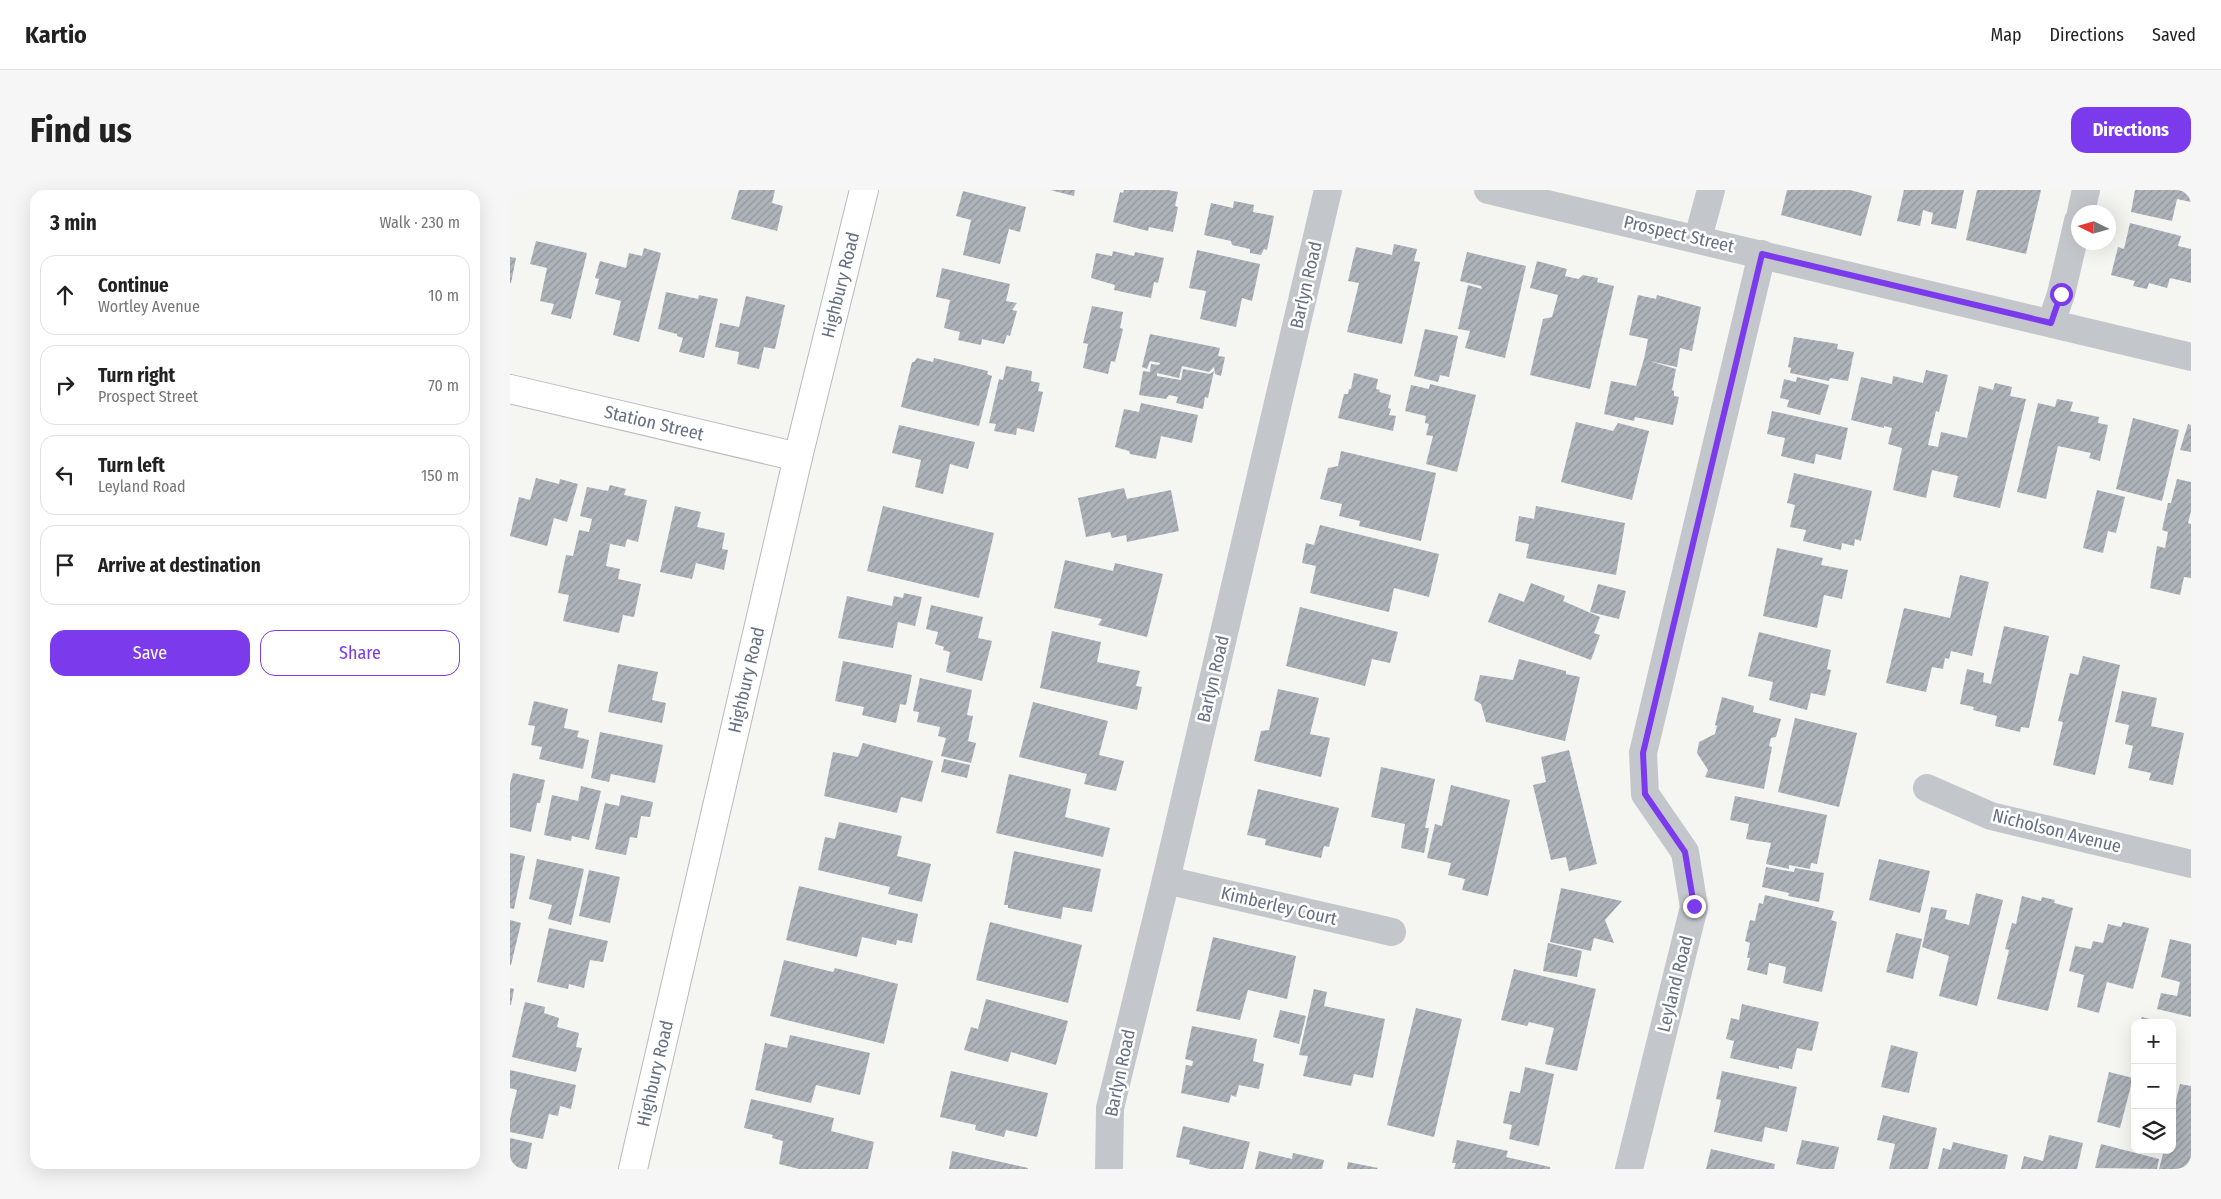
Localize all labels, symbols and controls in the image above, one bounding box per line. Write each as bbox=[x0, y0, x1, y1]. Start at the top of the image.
text: Kartio bbox=[25, 21, 87, 49]
text: Map bbox=[1990, 24, 2022, 46]
text: Directions bbox=[2050, 24, 2124, 46]
text: Saved bbox=[2152, 24, 2196, 46]
button: Directions bbox=[2071, 107, 2191, 153]
text: Find us bbox=[30, 109, 132, 151]
north arrow bbox=[2071, 205, 2116, 250]
text: 3 min bbox=[50, 210, 97, 236]
street label: Prospect Street bbox=[1622, 211, 1736, 257]
text: Walk · 230 m bbox=[380, 213, 460, 232]
street label: Highbury Road bbox=[817, 230, 864, 340]
street label: Barlyn Road bbox=[1285, 239, 1327, 331]
text: Continue bbox=[98, 274, 169, 297]
icon: ahead bbox=[51, 281, 79, 309]
route start bbox=[2050, 283, 2073, 306]
text: 10 m bbox=[428, 286, 459, 305]
text: Wortley Avenue bbox=[98, 297, 200, 316]
text: Turn right bbox=[98, 364, 175, 387]
icon: right bbox=[51, 371, 79, 399]
text: 70 m bbox=[428, 376, 459, 395]
text: Prospect Street bbox=[98, 387, 198, 406]
street label: Station Street bbox=[602, 401, 706, 445]
text: Turn left bbox=[98, 454, 165, 477]
icon: left bbox=[51, 461, 79, 489]
text: 150 m bbox=[421, 466, 459, 485]
text: Leyland Road bbox=[98, 477, 186, 496]
icon: arrive bbox=[51, 551, 79, 579]
text: Arrive at destination bbox=[98, 554, 261, 577]
street label: Highbury Road bbox=[723, 625, 769, 735]
button: Save bbox=[50, 630, 250, 676]
button: Share bbox=[260, 630, 460, 676]
street label: Barlyn Road bbox=[1192, 633, 1234, 725]
street label: Nicholson Avenue bbox=[1990, 804, 2124, 858]
street label: Kimberley Court bbox=[1219, 882, 1339, 930]
route end bbox=[1683, 895, 1706, 918]
street label: Leyland Road bbox=[1652, 934, 1698, 1034]
street label: Highbury Road bbox=[632, 1018, 678, 1129]
map controls bbox=[2131, 1019, 2176, 1154]
button: + bbox=[2131, 1019, 2176, 1064]
street label: Barlyn Road bbox=[1100, 1027, 1140, 1119]
button: − bbox=[2131, 1064, 2176, 1109]
button: layers bbox=[2131, 1109, 2176, 1154]

